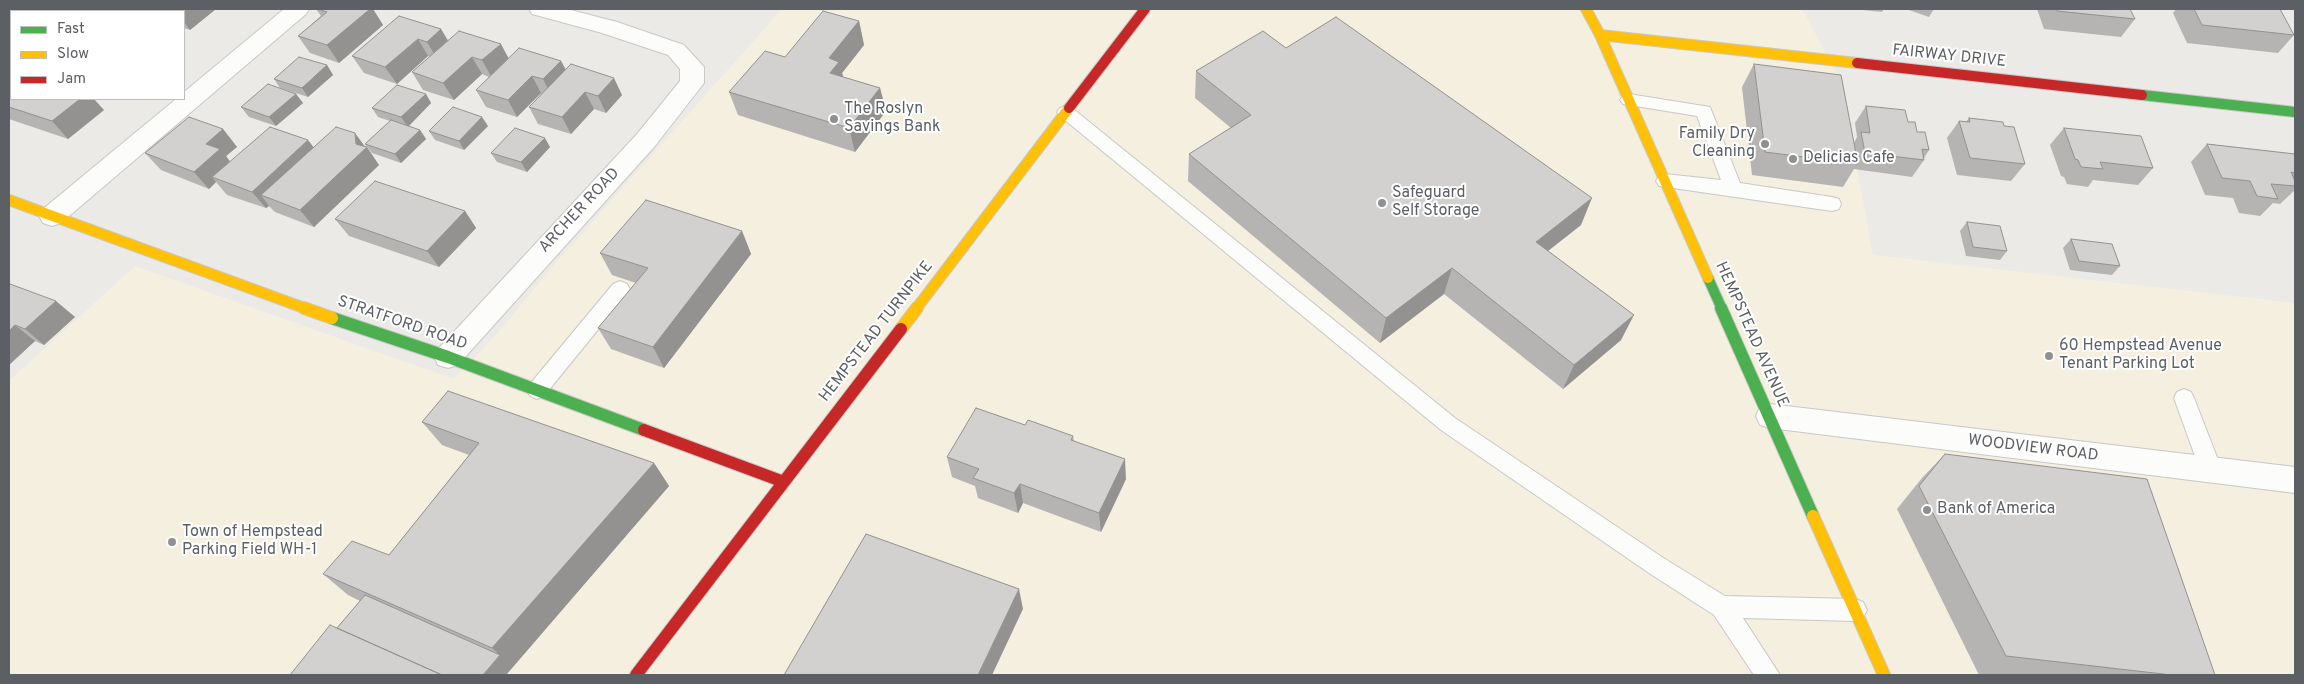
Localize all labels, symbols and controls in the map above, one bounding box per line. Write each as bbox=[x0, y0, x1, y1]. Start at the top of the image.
legend bbox=[10, 10, 185, 100]
text: Fast bbox=[57, 20, 85, 39]
street label: FAIRWAY DRIVE bbox=[1891, 41, 2007, 73]
text: Slow bbox=[57, 45, 89, 64]
text: Jam bbox=[57, 70, 86, 89]
place label: The Roslyn Savings Bank bbox=[844, 100, 941, 138]
marker: The Roslyn Savings Bank bbox=[828, 113, 840, 125]
place label: Family Dry Cleaning bbox=[1679, 125, 1755, 163]
marker: Family Dry Cleaning bbox=[1759, 138, 1771, 150]
place label: Delicias Cafe bbox=[1803, 149, 1895, 169]
marker: Delicias Cafe bbox=[1787, 153, 1799, 165]
street label: ARCHER ROAD bbox=[536, 164, 624, 258]
place label: Safeguard Self Storage bbox=[1392, 184, 1479, 222]
marker: Safeguard Self Storage bbox=[1376, 197, 1388, 209]
street label: HEMPSTEAD TURNPIKE bbox=[816, 258, 938, 406]
street label: HEMPSTEAD AVENUE bbox=[1710, 259, 1792, 411]
street label: STRATFORD ROAD bbox=[335, 293, 469, 355]
place label: 60 Hempstead Avenue Tenant Parking Lot bbox=[2059, 337, 2222, 375]
marker: 60 Hempstead Avenue Tenant Parking Lot bbox=[2043, 350, 2055, 362]
street label: WOODVIEW ROAD bbox=[1967, 431, 2099, 467]
place label: Bank of America bbox=[1937, 500, 2055, 520]
marker: Bank of America bbox=[1921, 504, 1933, 516]
place label: Town of Hempstead Parking Field WH-1 bbox=[182, 523, 323, 561]
marker: Town of Hempstead Parking Field WH-1 bbox=[166, 536, 178, 548]

